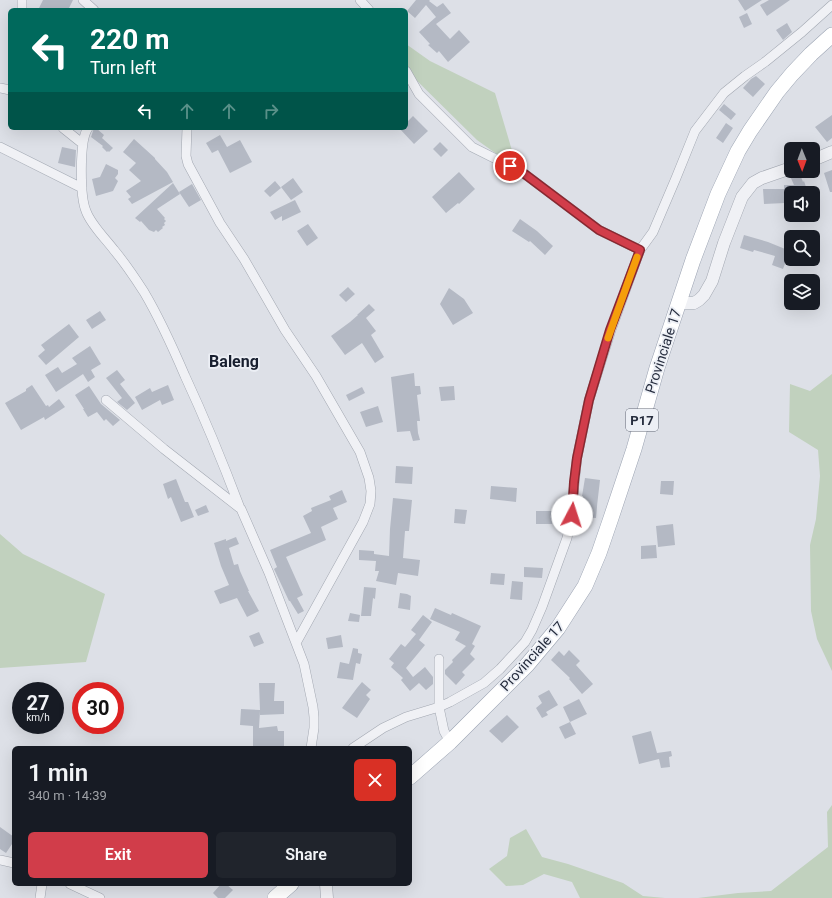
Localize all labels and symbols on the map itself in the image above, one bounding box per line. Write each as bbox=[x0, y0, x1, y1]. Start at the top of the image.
north arrow bbox=[784, 142, 820, 178]
pin bbox=[493, 149, 527, 183]
street label: Provinciale 17 bbox=[642, 307, 684, 395]
district label: Baleng bbox=[209, 352, 259, 371]
road number: P17 bbox=[626, 409, 658, 431]
position arrow bbox=[551, 494, 593, 536]
street label: Provinciale 17 bbox=[497, 618, 567, 694]
speed limit sign: 30 bbox=[72, 682, 124, 734]

